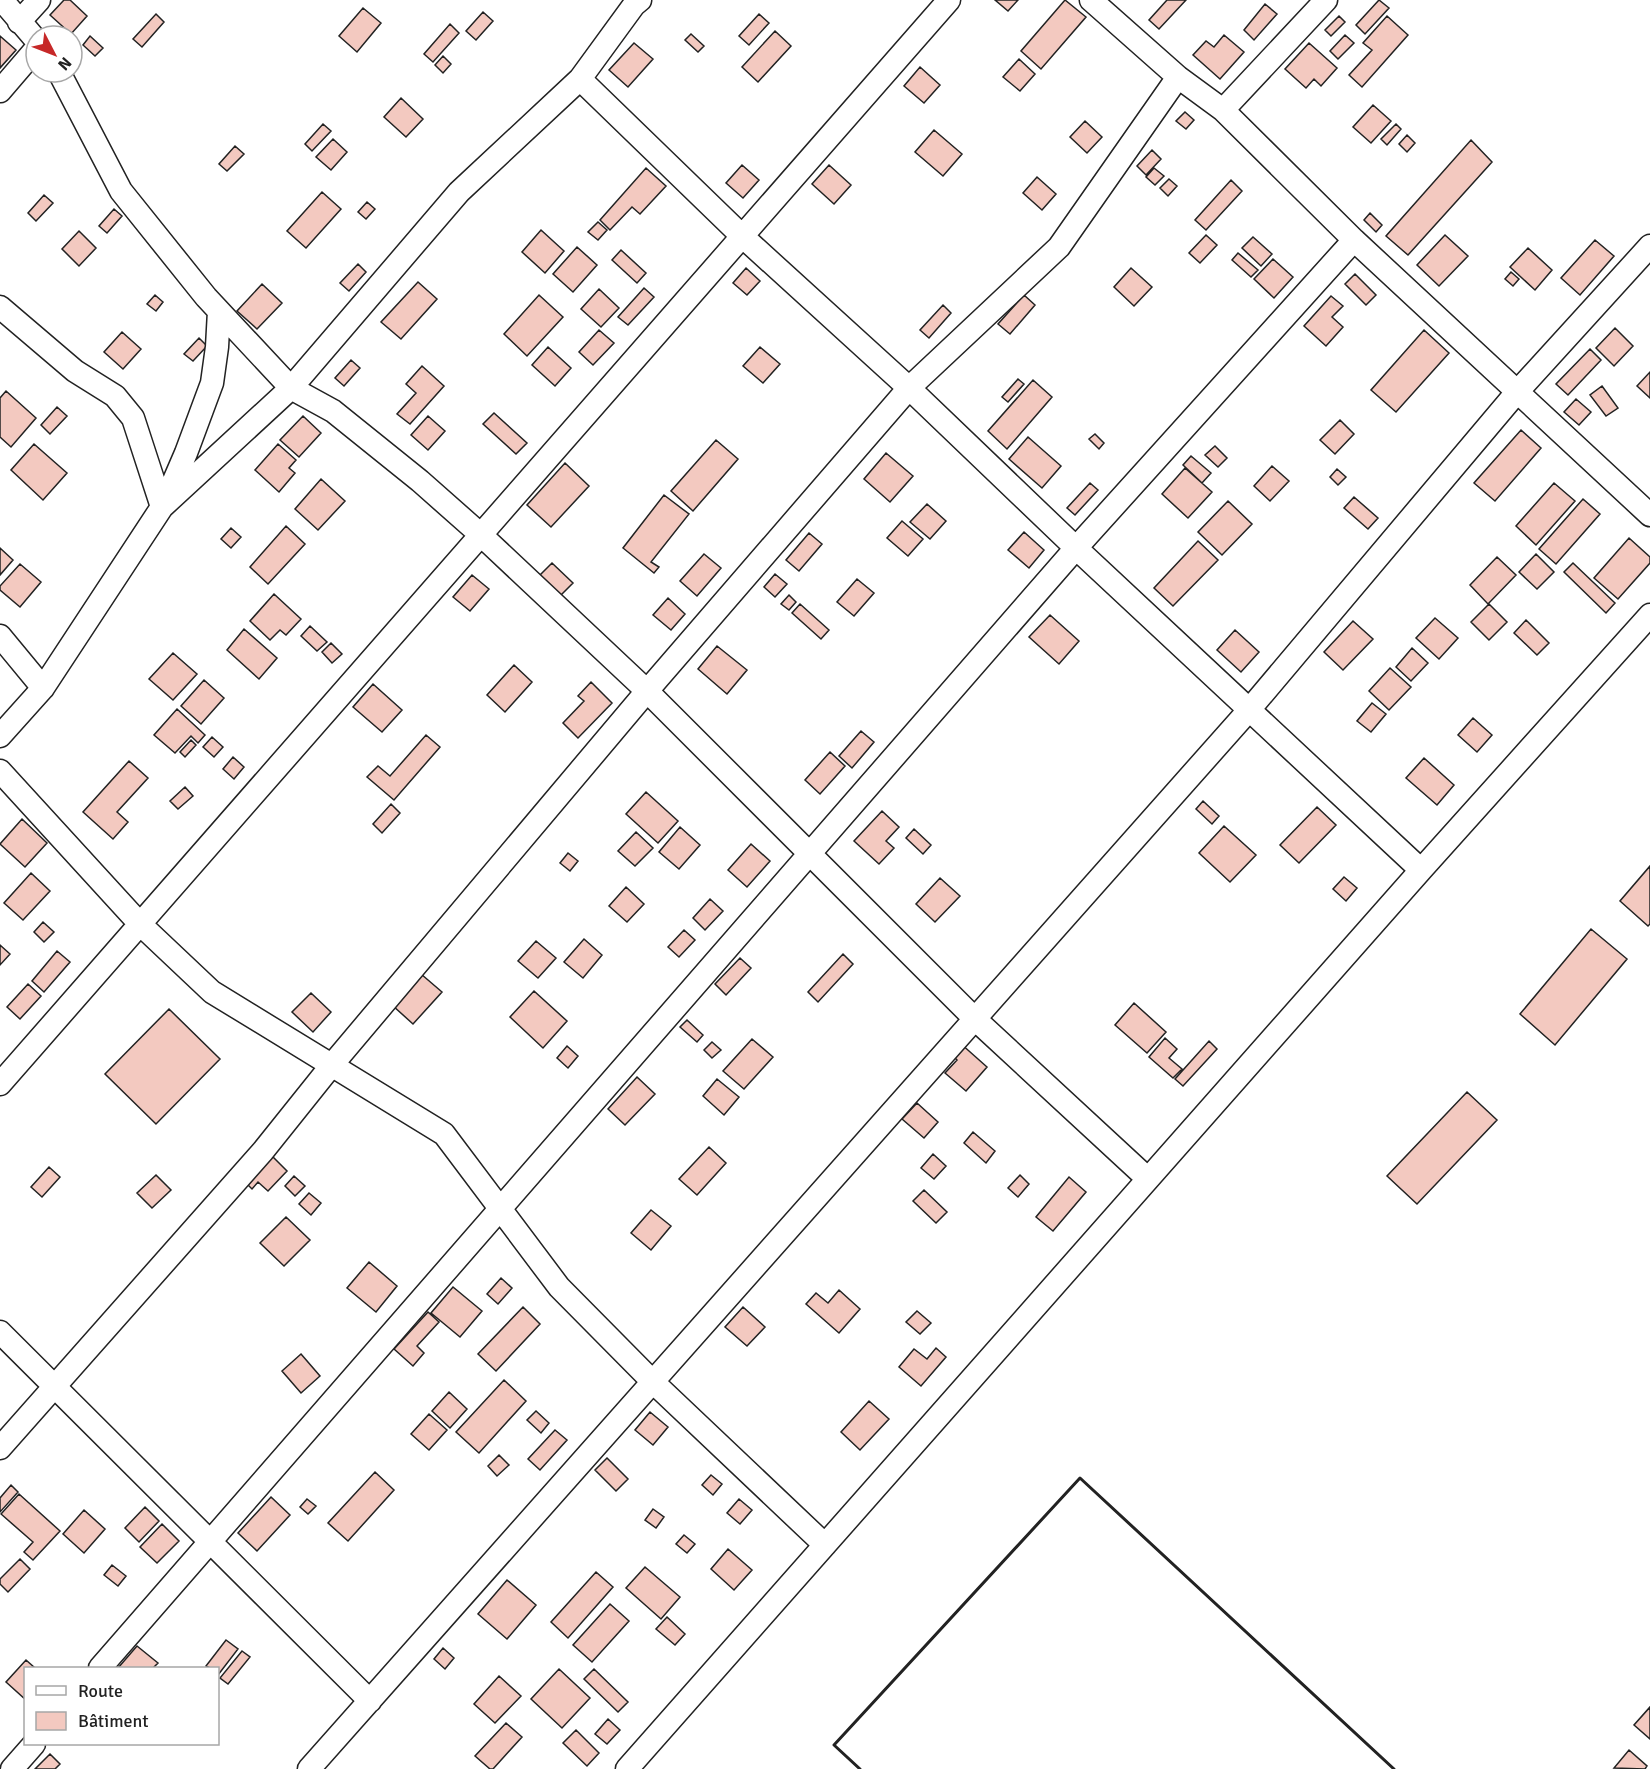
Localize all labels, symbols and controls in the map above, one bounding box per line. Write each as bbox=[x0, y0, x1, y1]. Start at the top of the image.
north arrow bbox=[24, 24, 84, 84]
text: N bbox=[53, 53, 76, 74]
legend bbox=[24, 1667, 219, 1745]
text: Route bbox=[78, 1680, 123, 1702]
text: Bâtiment bbox=[78, 1710, 149, 1732]

